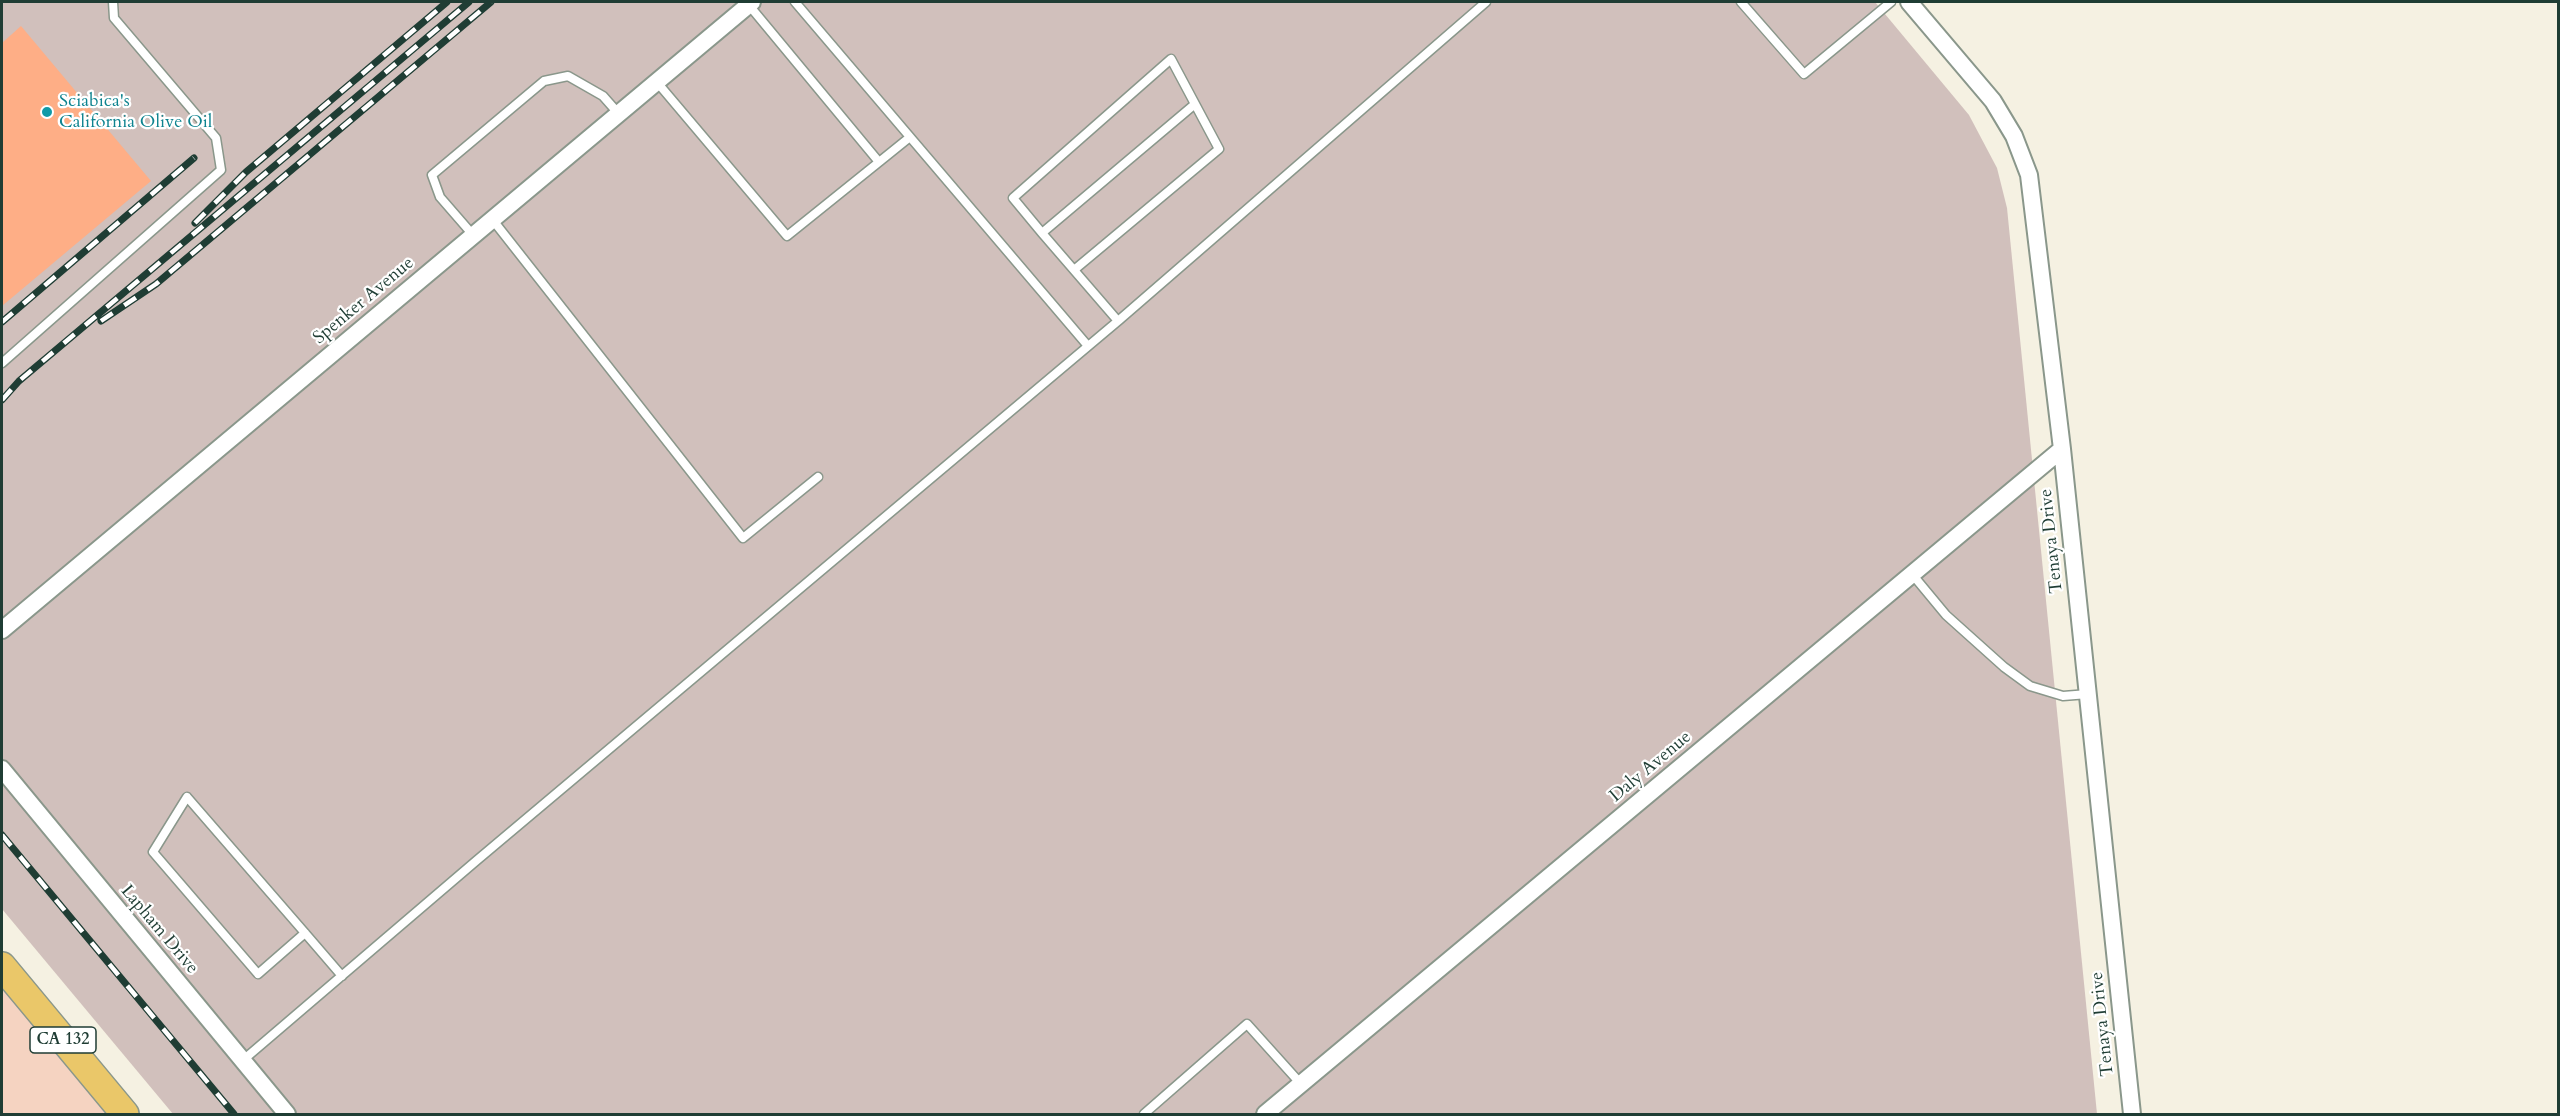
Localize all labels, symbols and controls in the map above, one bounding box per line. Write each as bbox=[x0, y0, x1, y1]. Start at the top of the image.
place label: Sciabica's California Olive Oil bbox=[59, 91, 212, 134]
marker: Sciabica's California Olive Oil bbox=[40, 105, 54, 119]
street label: Spenker Avenue bbox=[309, 253, 419, 349]
street label: Tenaya Drive bbox=[2036, 488, 2068, 594]
street label: Daly Avenue bbox=[1606, 727, 1696, 807]
street label: Lapham Drive bbox=[116, 881, 202, 979]
street label: Tenaya Drive bbox=[2087, 971, 2119, 1077]
road number: CA 132 bbox=[30, 1027, 96, 1053]

